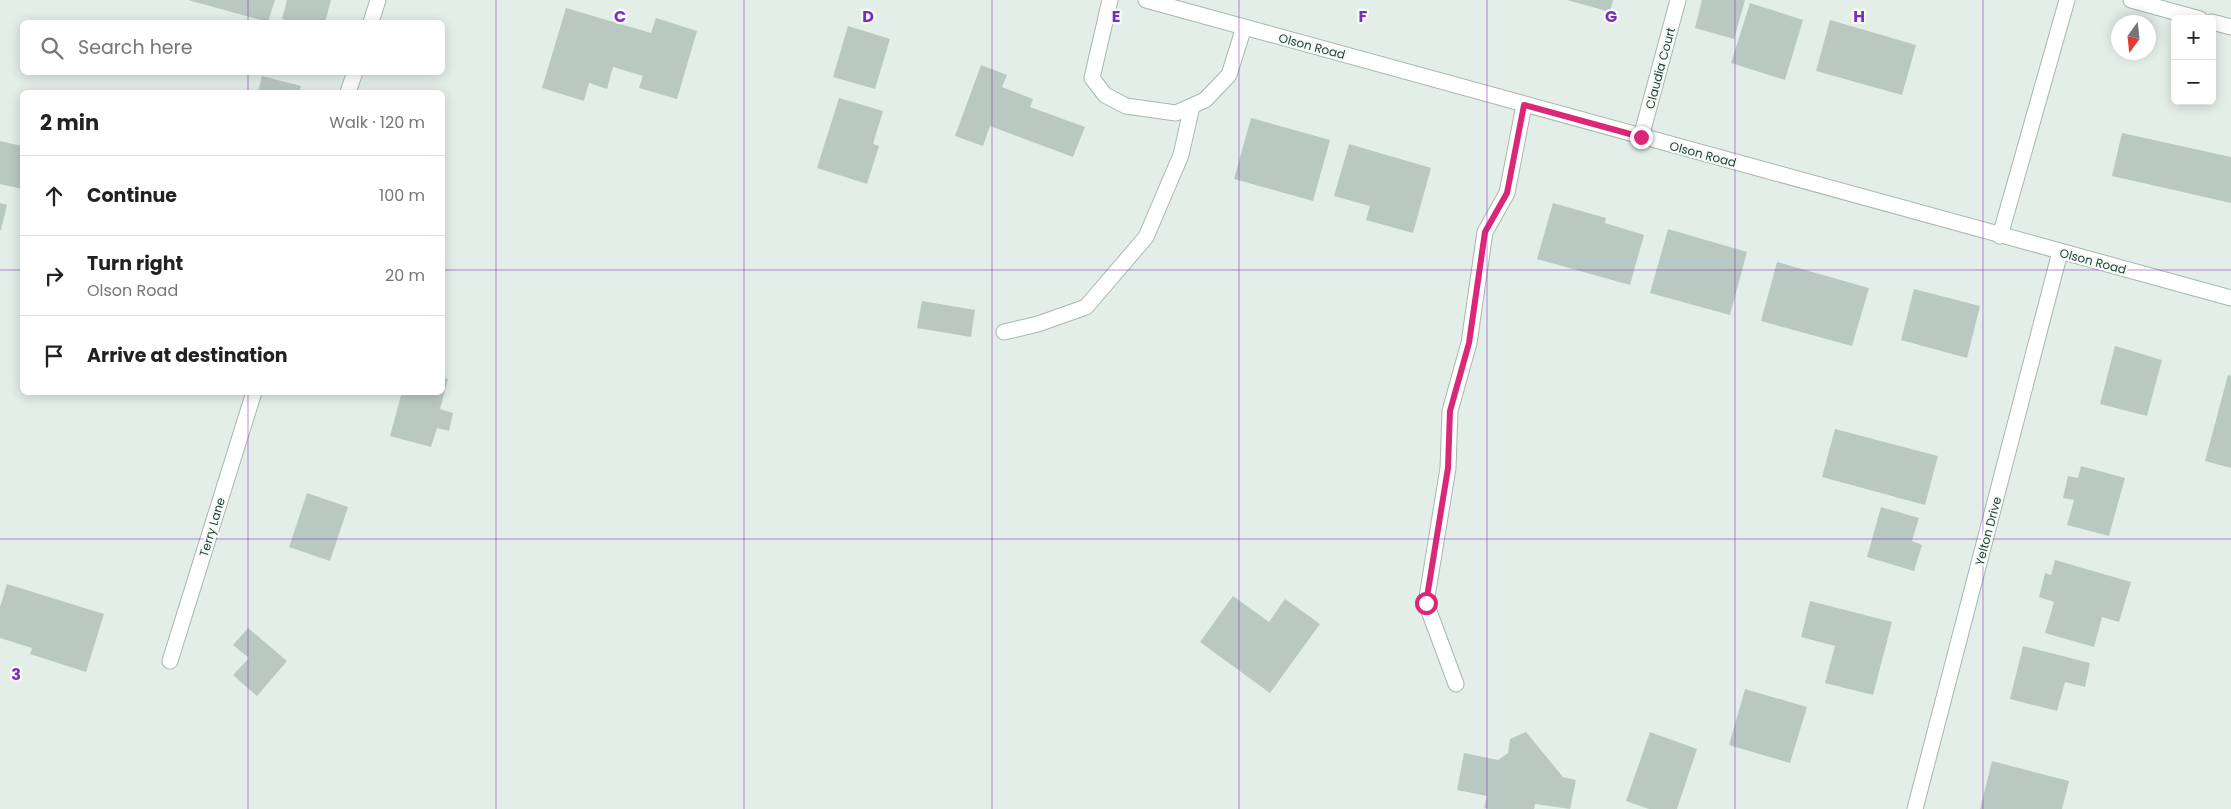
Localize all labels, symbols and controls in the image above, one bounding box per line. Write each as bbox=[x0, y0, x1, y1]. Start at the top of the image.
text: C bbox=[614, 5, 626, 28]
text: D bbox=[862, 5, 874, 28]
text: E bbox=[1112, 5, 1120, 28]
text: F bbox=[1359, 5, 1368, 28]
text: G bbox=[1605, 5, 1617, 28]
text: H bbox=[1853, 5, 1865, 28]
north arrow bbox=[2111, 15, 2156, 60]
map controls bbox=[2171, 15, 2216, 105]
button: + bbox=[2171, 15, 2216, 60]
search box bbox=[20, 20, 445, 75]
street label: Claudia Court bbox=[1641, 25, 1679, 111]
street label: Olson Road bbox=[1277, 29, 1347, 63]
icon: search bbox=[38, 34, 66, 62]
text: Search here bbox=[78, 34, 192, 61]
button: − bbox=[2171, 60, 2216, 105]
text: 2 min bbox=[40, 108, 99, 137]
text: Walk · 120 m bbox=[329, 111, 425, 134]
route end bbox=[1630, 126, 1653, 149]
street label: Olson Road bbox=[1668, 137, 1738, 171]
icon: ahead bbox=[40, 182, 68, 210]
text: Continue bbox=[87, 182, 177, 209]
text: 100 m bbox=[379, 184, 425, 207]
street label: Olson Road bbox=[2058, 244, 2128, 278]
text: Turn right bbox=[87, 250, 183, 277]
icon: right bbox=[40, 262, 68, 290]
text: 20 m bbox=[385, 264, 425, 287]
text: Olson Road bbox=[87, 279, 178, 302]
icon: arrive bbox=[40, 342, 68, 370]
text: Arrive at destination bbox=[87, 342, 288, 369]
street label: Terry Lane bbox=[195, 495, 229, 559]
street label: Yelton Drive bbox=[1971, 495, 2005, 567]
route start bbox=[1415, 592, 1438, 615]
text: 3 bbox=[11, 663, 21, 686]

